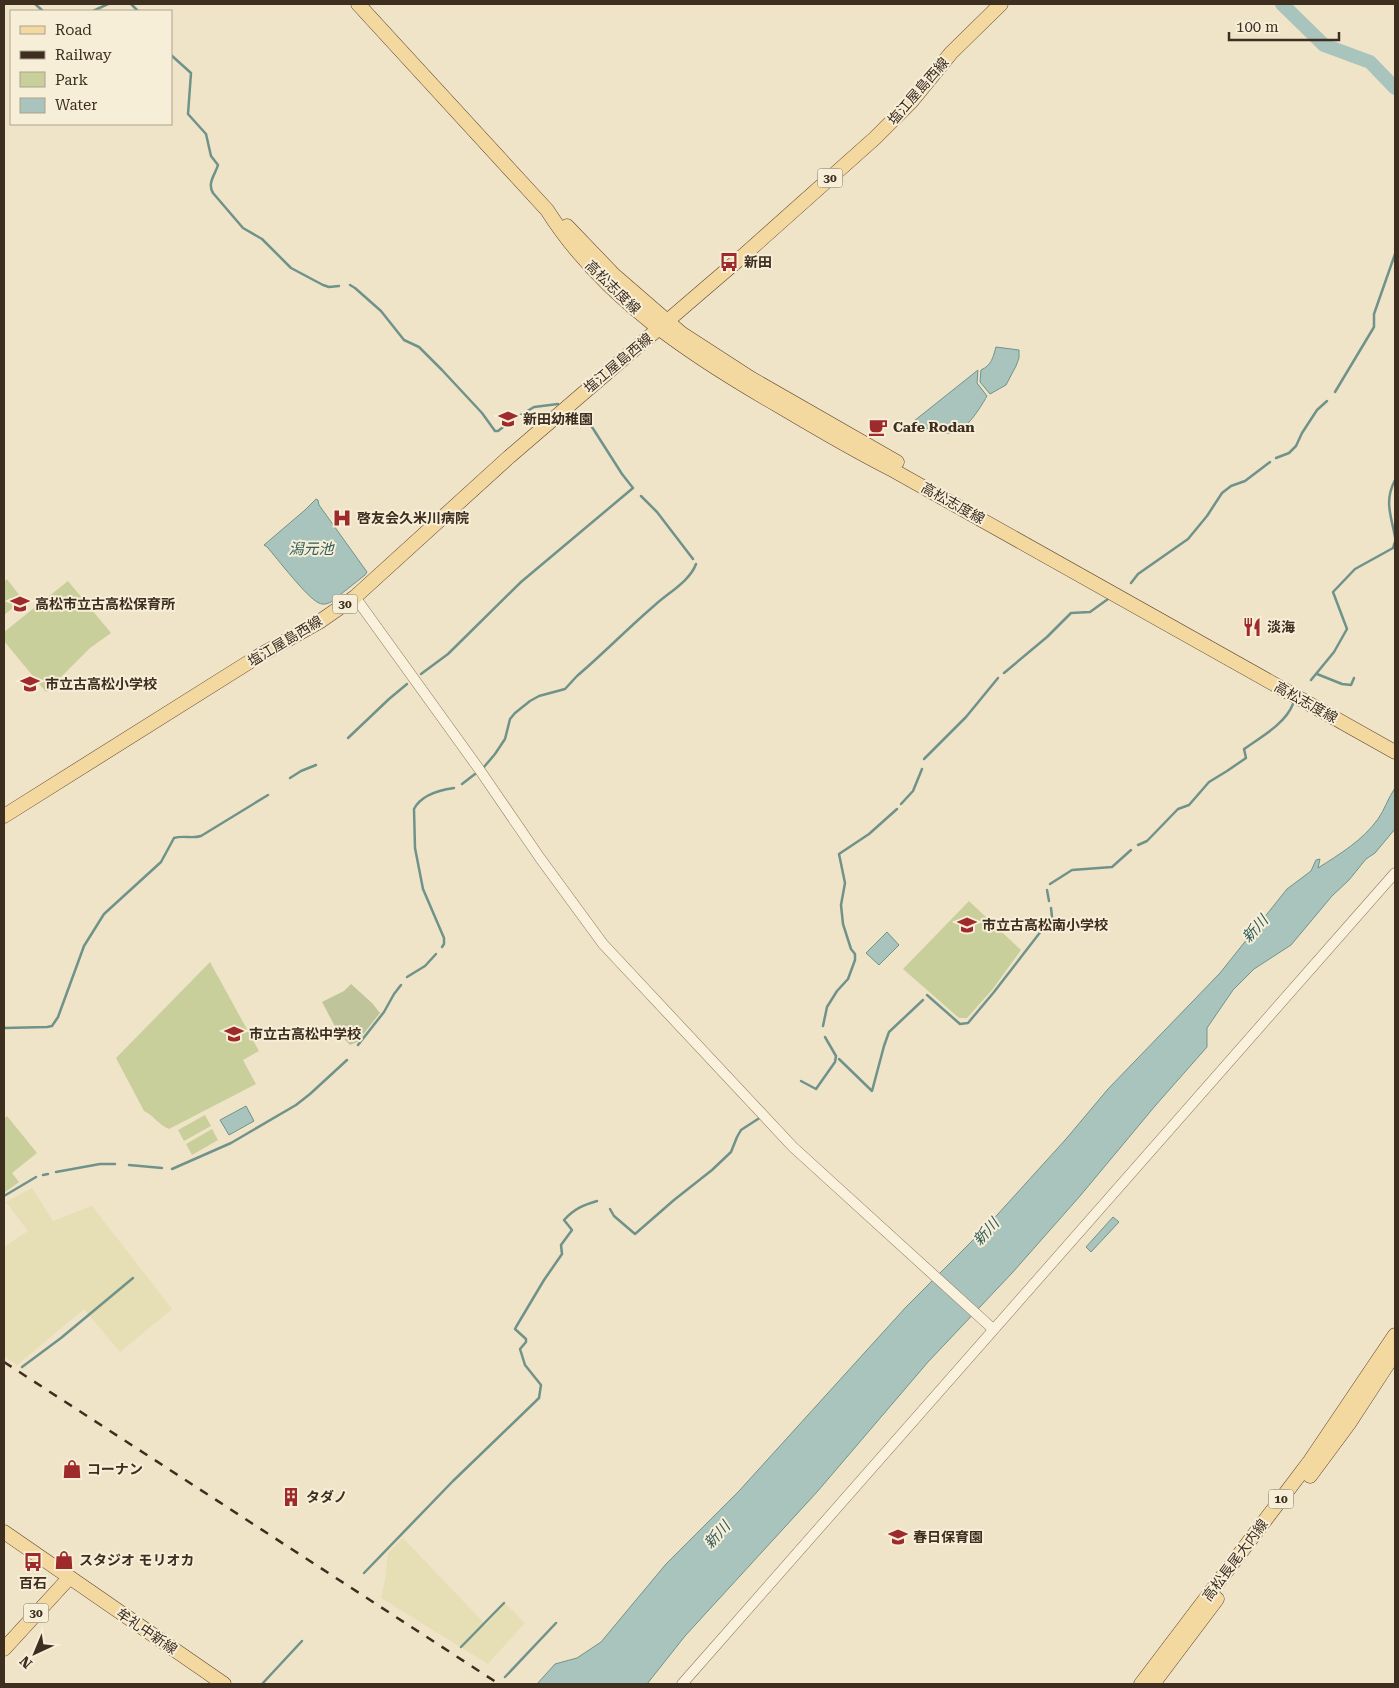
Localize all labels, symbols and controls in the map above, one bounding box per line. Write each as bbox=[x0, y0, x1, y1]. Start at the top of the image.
legend bbox=[10, 10, 172, 125]
scale bar bbox=[1229, 10, 1339, 42]
text: 100 m bbox=[1236, 18, 1279, 36]
text: Road bbox=[55, 21, 92, 39]
text: Railway bbox=[55, 46, 112, 64]
street label: 塩江屋島西線 bbox=[884, 54, 952, 128]
text: Park bbox=[55, 71, 89, 89]
text: Water bbox=[55, 96, 97, 114]
road number: 30 bbox=[818, 168, 842, 188]
bus stop icon: 新田 bbox=[718, 251, 740, 273]
place label: 新田 bbox=[744, 254, 772, 270]
street label: 高松志度線 bbox=[582, 257, 644, 317]
street label: 塩江屋島西線 bbox=[581, 330, 655, 396]
school or university icon: 新田幼稚園 bbox=[497, 408, 519, 430]
place label: 新田幼稚園 bbox=[523, 411, 593, 427]
cafe icon: Cafe Rodan bbox=[867, 416, 889, 438]
place label: Cafe Rodan bbox=[893, 419, 975, 435]
street label: 高松志度線 bbox=[919, 479, 987, 527]
hospital icon: 啓友会久米川病院 bbox=[331, 507, 353, 529]
place label: 啓友会久米川病院 bbox=[357, 510, 469, 526]
water label: 潟元池 bbox=[288, 540, 335, 558]
school or university icon: 高松市立古高松保育所 bbox=[9, 593, 31, 615]
road number: 30 bbox=[332, 594, 358, 614]
place label: 高松市立古高松保育所 bbox=[35, 596, 175, 612]
street label: 塩江屋島西線 bbox=[245, 613, 325, 669]
restaurant icon: 淡海 bbox=[1241, 616, 1263, 638]
place label: 淡海 bbox=[1267, 619, 1295, 635]
school or university icon: 市立古高松小学校 bbox=[19, 673, 41, 695]
place label: 市立古高松小学校 bbox=[45, 676, 157, 692]
street label: 高松志度線 bbox=[1272, 678, 1340, 726]
water label: 新川 bbox=[1238, 910, 1273, 946]
school or university icon: 市立古高松南小学校 bbox=[956, 914, 978, 936]
place label: 市立古高松南小学校 bbox=[982, 917, 1108, 933]
school or university icon: 市立古高松中学校 bbox=[223, 1023, 245, 1045]
place label: 市立古高松中学校 bbox=[249, 1026, 361, 1042]
water label: 新川 bbox=[969, 1213, 1004, 1249]
shop icon: コーナン bbox=[61, 1458, 83, 1480]
place label: コーナン bbox=[87, 1461, 143, 1477]
building icon: タダノ bbox=[280, 1486, 302, 1508]
place label: タダノ bbox=[306, 1489, 348, 1505]
road number: 10 bbox=[1268, 1490, 1294, 1508]
water label: 新川 bbox=[700, 1516, 735, 1552]
street label: 高松長尾大内線 bbox=[1199, 1516, 1271, 1604]
school or university icon: 春日保育園 bbox=[887, 1526, 909, 1548]
place label: 春日保育園 bbox=[913, 1529, 983, 1545]
shop icon: スタジオ モリオカ bbox=[53, 1549, 75, 1571]
bus stop icon: 百石 bbox=[22, 1551, 44, 1573]
place label: スタジオ モリオカ bbox=[79, 1552, 195, 1568]
place label: 百石 bbox=[19, 1575, 47, 1591]
road number: 30 bbox=[24, 1604, 48, 1622]
street label: 牟礼中新線 bbox=[114, 1605, 180, 1657]
north arrow bbox=[10, 1628, 60, 1678]
text: N bbox=[16, 1653, 35, 1672]

